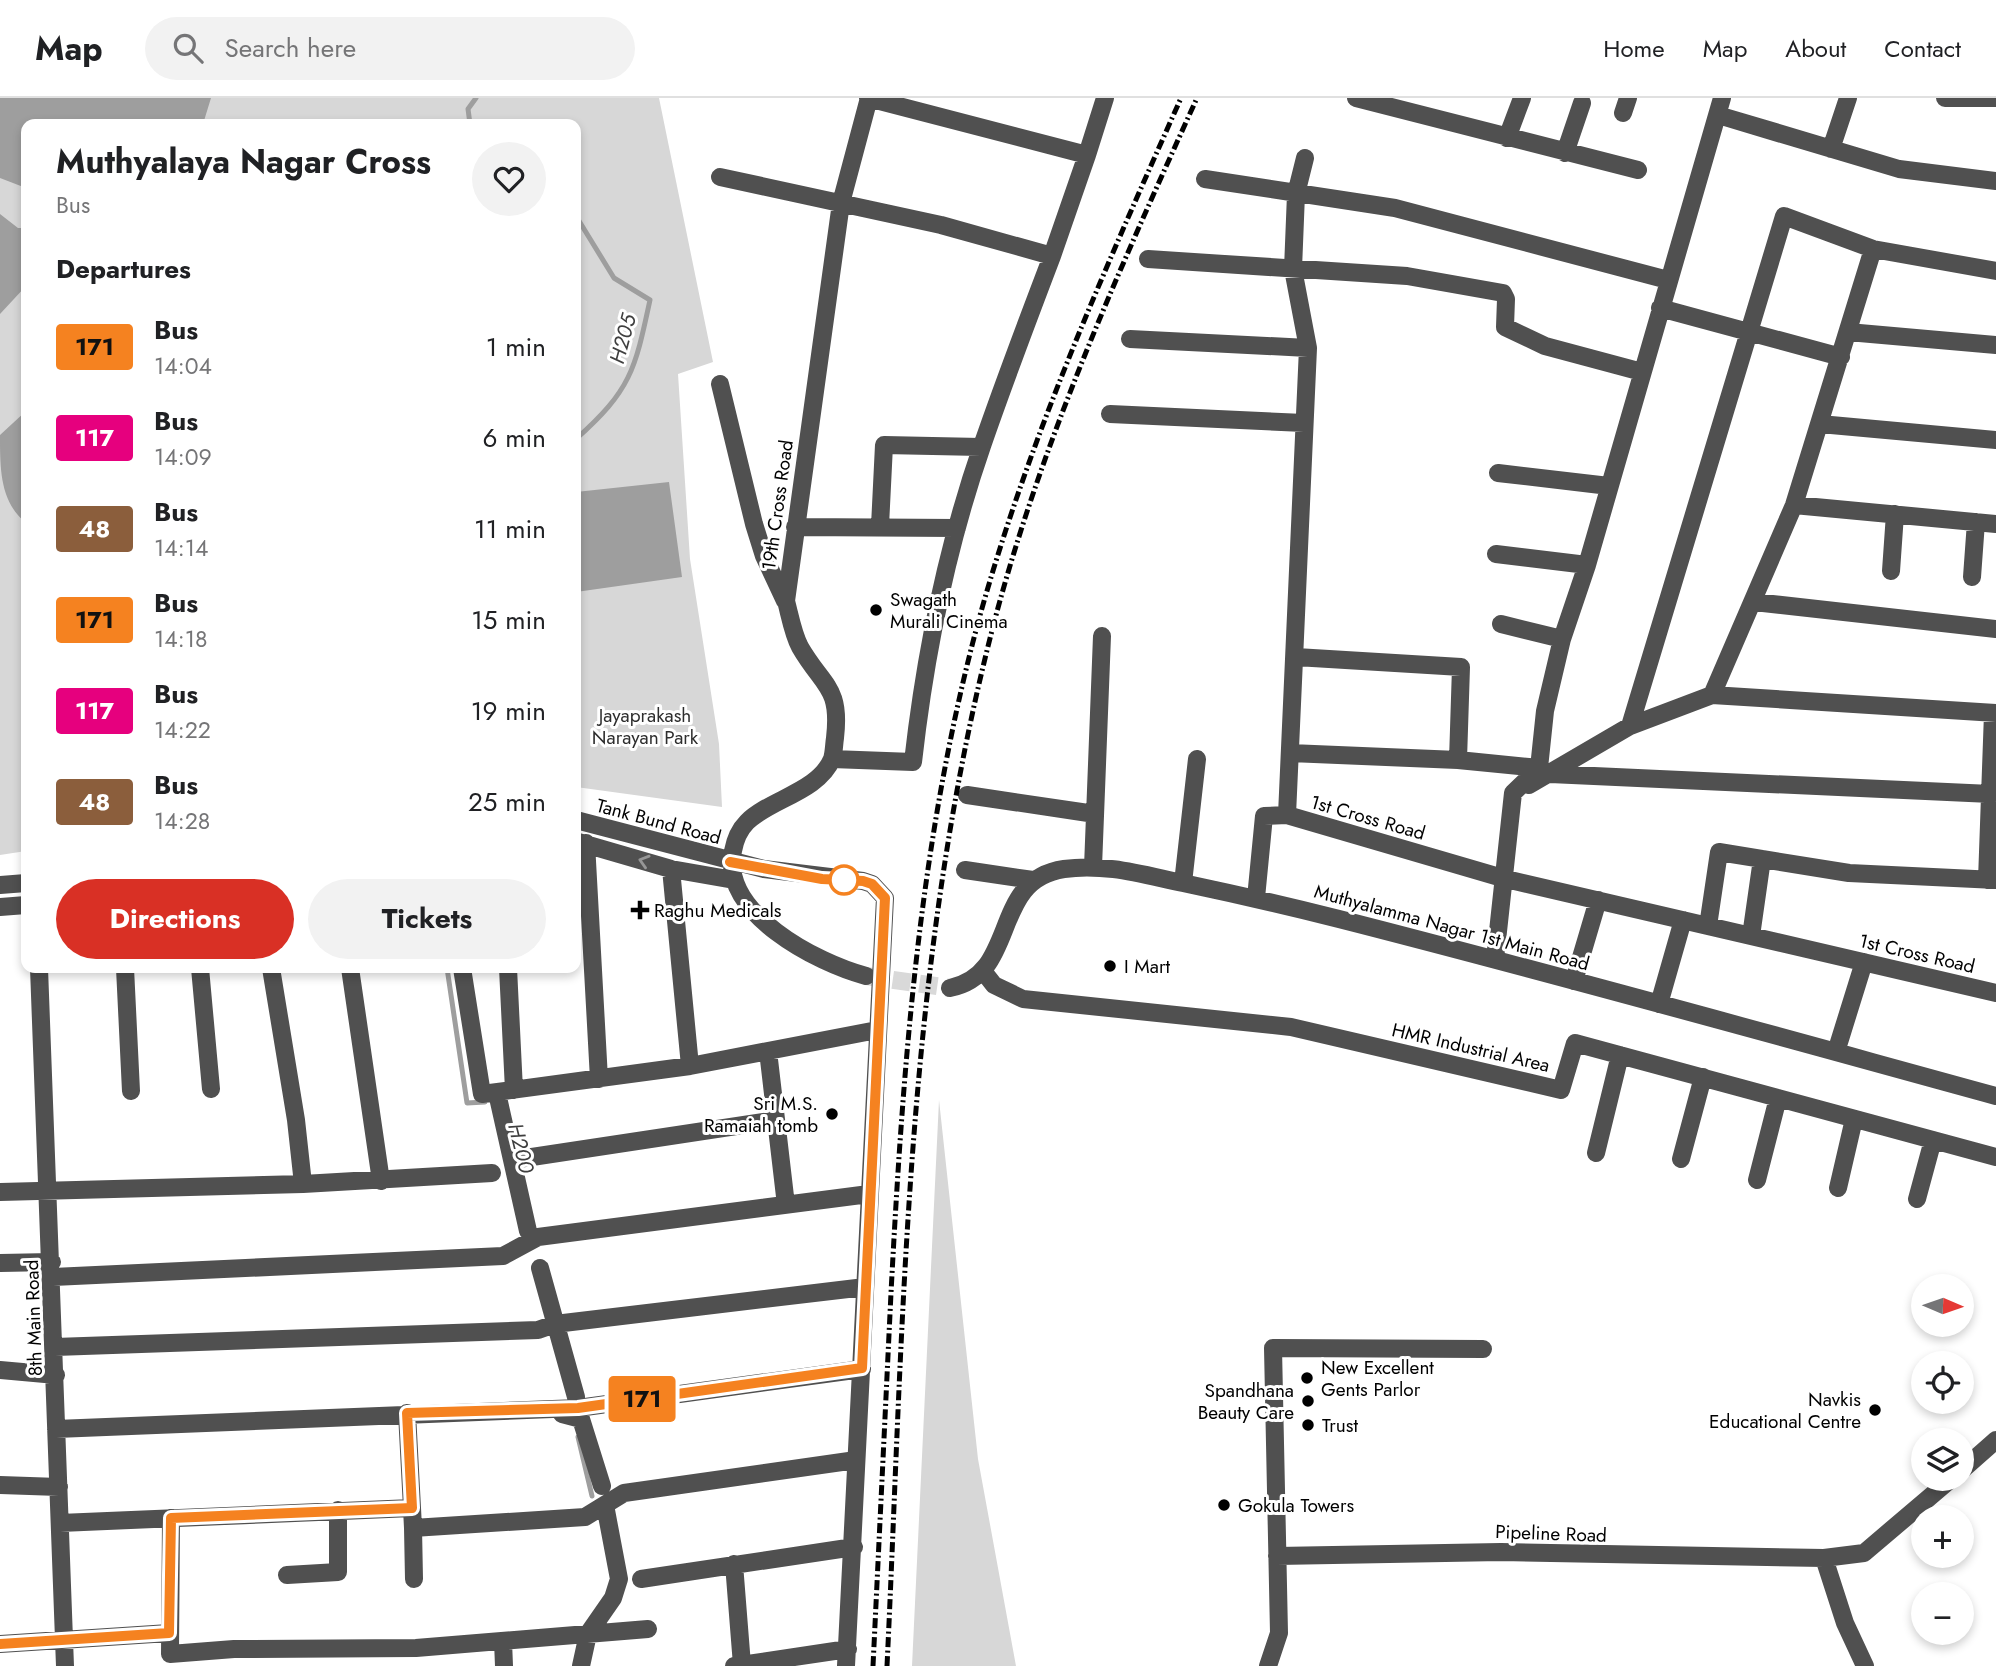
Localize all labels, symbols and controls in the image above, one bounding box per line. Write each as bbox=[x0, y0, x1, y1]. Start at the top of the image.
search box bbox=[145, 17, 635, 80]
text: Map bbox=[35, 25, 103, 72]
icon: search bbox=[169, 29, 207, 67]
text: Search here bbox=[225, 29, 356, 67]
text: Home bbox=[1603, 31, 1665, 66]
text: Map bbox=[1703, 31, 1747, 66]
text: About bbox=[1785, 31, 1846, 66]
text: Contact bbox=[1884, 31, 1961, 66]
text: Muthyalaya Nagar Cross bbox=[56, 138, 431, 185]
button: heart bbox=[472, 142, 546, 216]
text: Bus bbox=[56, 188, 90, 222]
text: Departures bbox=[56, 250, 191, 288]
water label: H205 bbox=[602, 310, 644, 367]
text: Bus bbox=[154, 311, 198, 349]
text: 1 min bbox=[486, 328, 546, 366]
text: 171 bbox=[75, 329, 114, 364]
text: 14:04 bbox=[154, 349, 212, 383]
text: Bus bbox=[154, 402, 198, 440]
text: 6 min bbox=[483, 419, 546, 457]
text: 117 bbox=[75, 420, 114, 455]
street label: 19th Cross Road bbox=[755, 438, 800, 572]
text: 14:09 bbox=[154, 440, 212, 474]
text: Bus bbox=[154, 493, 198, 531]
text: 11 min bbox=[474, 510, 546, 548]
text: 48 bbox=[79, 511, 110, 546]
text: 14:14 bbox=[154, 531, 208, 565]
text: Bus bbox=[154, 584, 198, 622]
place label: Swagath Murali Cinema bbox=[890, 586, 1008, 635]
text: 15 min bbox=[471, 601, 546, 639]
text: 171 bbox=[75, 602, 114, 637]
marker: Swagath Murali Cinema bbox=[868, 602, 884, 618]
text: 14:18 bbox=[154, 622, 208, 656]
text: Bus bbox=[154, 675, 198, 713]
text: 19 min bbox=[471, 692, 546, 730]
text: 117 bbox=[75, 693, 114, 728]
park label: Jayaprakash Narayan Park bbox=[592, 702, 699, 751]
text: 14:22 bbox=[154, 713, 211, 747]
text: Bus bbox=[154, 766, 198, 804]
text: 25 min bbox=[468, 783, 546, 821]
text: 48 bbox=[79, 784, 110, 819]
street label: 1st Cross Road bbox=[1307, 788, 1428, 847]
street label: Tank Bund Road bbox=[593, 792, 724, 851]
text: 14:28 bbox=[154, 804, 210, 838]
one-way arrow bbox=[638, 854, 650, 869]
unlabelled marker bbox=[829, 865, 859, 895]
street label: Muthyalamma Nagar 1st Main Road bbox=[1311, 878, 1592, 977]
button: Directions bbox=[56, 879, 294, 959]
button: Tickets bbox=[308, 879, 546, 959]
place label: Raghu Medicals bbox=[654, 897, 782, 924]
marker: Raghu Medicals bbox=[632, 902, 648, 918]
street label: 1st Cross Road bbox=[1856, 927, 1977, 980]
place label: I Mart bbox=[1124, 953, 1170, 980]
marker: I Mart bbox=[1102, 958, 1118, 974]
street label: HMR Industrial Area bbox=[1389, 1016, 1553, 1079]
place label: Sri M.S. Ramaiah tomb bbox=[704, 1090, 818, 1139]
marker: Sri M.S. Ramaiah tomb bbox=[824, 1106, 840, 1122]
water label: H200 bbox=[500, 1120, 542, 1177]
street label: 8th Main Road bbox=[18, 1259, 49, 1377]
north arrow bbox=[1911, 1274, 1974, 1337]
map controls bbox=[1911, 1274, 1974, 1645]
button: locate bbox=[1911, 1351, 1974, 1414]
place label: New Excellent Gents Parlor bbox=[1321, 1354, 1434, 1403]
marker: New Excellent Gents Parlor bbox=[1299, 1370, 1315, 1386]
line badge: 171 bbox=[602, 1376, 682, 1422]
place label: Spandhana Beauty Care bbox=[1198, 1377, 1294, 1426]
text: 171 bbox=[623, 1381, 661, 1416]
place label: Navkis Educational Centre bbox=[1709, 1386, 1861, 1435]
marker: Spandhana Beauty Care bbox=[1300, 1393, 1316, 1409]
marker: Navkis Educational Centre bbox=[1867, 1402, 1883, 1418]
place label: Trust bbox=[1322, 1412, 1358, 1439]
marker: Trust bbox=[1300, 1417, 1316, 1433]
button: layers bbox=[1911, 1428, 1974, 1491]
place label: Gokula Towers bbox=[1238, 1492, 1354, 1519]
marker: Gokula Towers bbox=[1216, 1497, 1232, 1513]
button: + bbox=[1911, 1505, 1974, 1568]
street label: Pipeline Road bbox=[1495, 1518, 1607, 1549]
button: − bbox=[1911, 1582, 1974, 1645]

